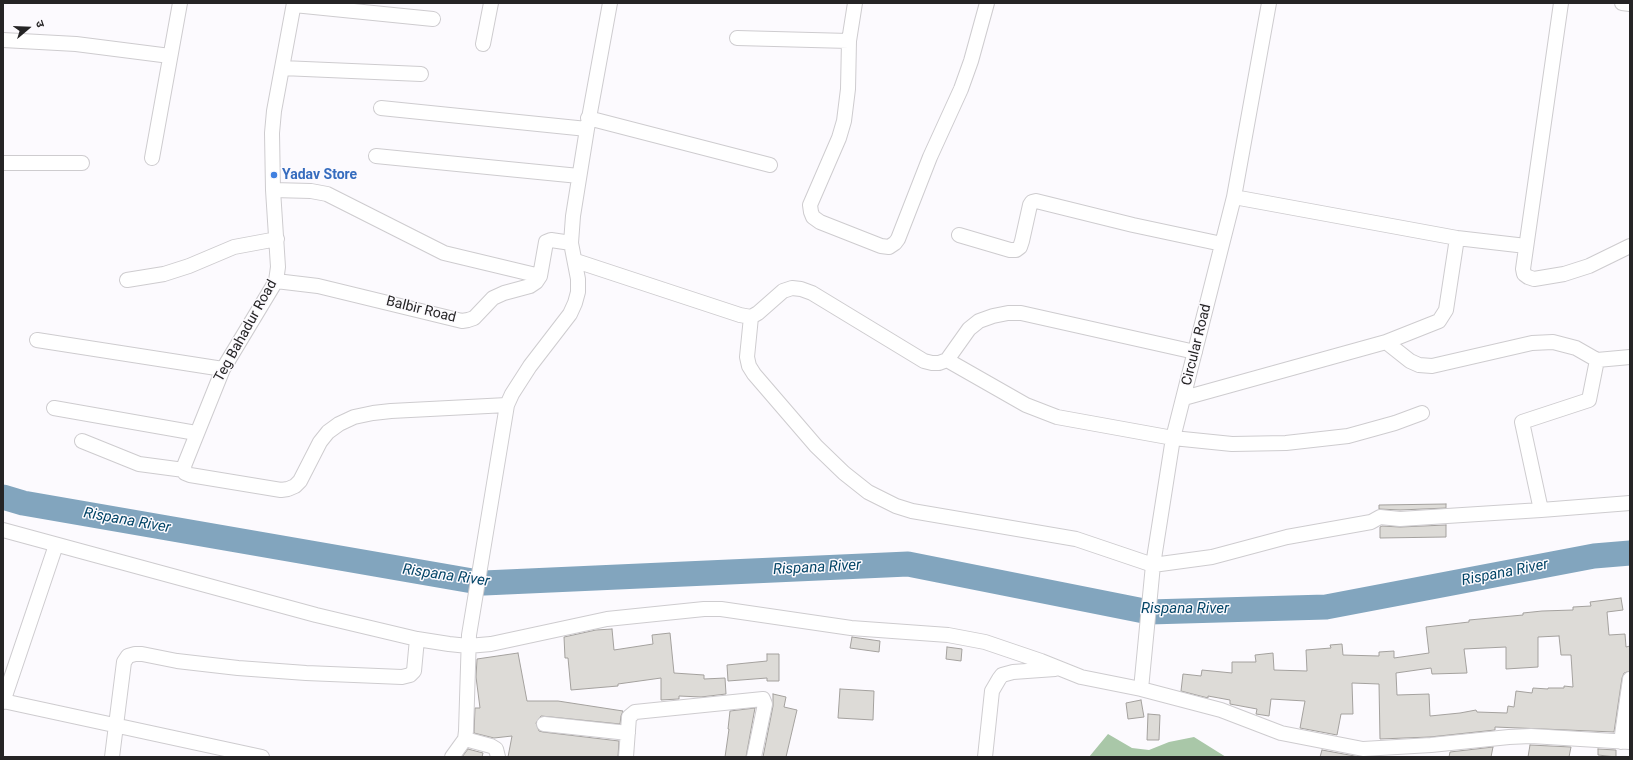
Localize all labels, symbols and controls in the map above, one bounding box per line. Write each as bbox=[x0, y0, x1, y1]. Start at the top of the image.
north arrow bbox=[8, 8, 48, 48]
text: उ bbox=[33, 19, 47, 29]
place label: Yadav Store bbox=[282, 167, 357, 183]
marker: Yadav Store bbox=[269, 170, 279, 180]
street label: Teg Bahadur Road bbox=[211, 277, 281, 385]
street label: Balbir Road bbox=[384, 293, 458, 327]
street label: Circular Road bbox=[1179, 302, 1215, 388]
water label: Rispana River bbox=[82, 505, 172, 537]
water label: Rispana River bbox=[1460, 556, 1550, 590]
water label: Rispana River bbox=[773, 557, 861, 579]
water label: Rispana River bbox=[401, 561, 491, 591]
water label: Rispana River bbox=[1141, 600, 1229, 618]

